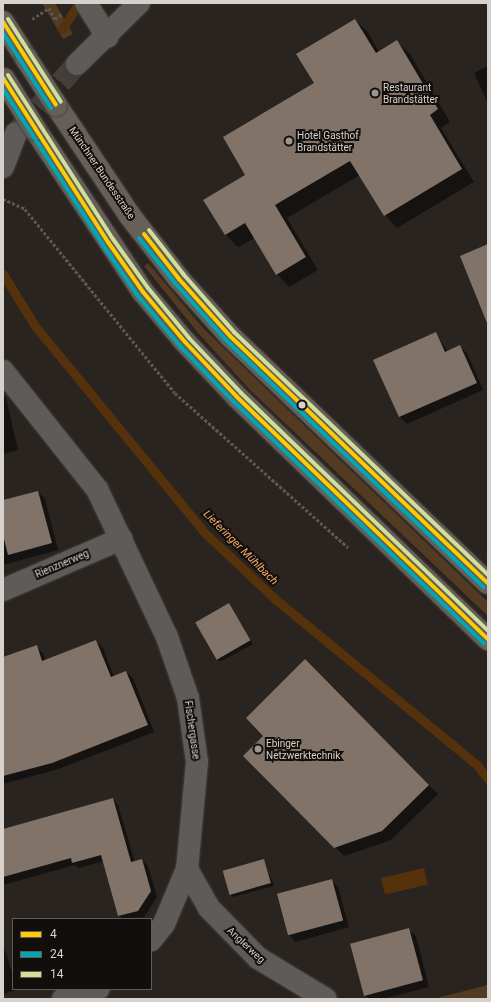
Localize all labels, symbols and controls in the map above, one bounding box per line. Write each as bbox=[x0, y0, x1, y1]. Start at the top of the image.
place label: Restaurant Brandstätter bbox=[383, 81, 438, 104]
marker: Restaurant Brandstätter bbox=[370, 88, 380, 98]
street label: Münchner Bundesstraße bbox=[67, 125, 137, 221]
place label: Hotel Gasthof Brandstätter bbox=[297, 129, 359, 152]
marker: Hotel Gasthof Brandstätter bbox=[284, 136, 294, 146]
unlabelled marker bbox=[297, 400, 307, 410]
water label: Lieferinger Mühlbach bbox=[200, 508, 280, 588]
street label: Rienznerweg bbox=[33, 547, 91, 581]
street label: Fischergasse bbox=[182, 700, 202, 760]
place label: Ebinger Netzwerktechnik bbox=[266, 737, 340, 760]
marker: Ebinger Netzwerktechnik bbox=[253, 744, 263, 754]
legend bbox=[12, 918, 152, 990]
street label: Anglerweg bbox=[225, 924, 267, 966]
text: 4 bbox=[50, 927, 57, 941]
text: 24 bbox=[50, 947, 64, 961]
text: 14 bbox=[50, 967, 64, 981]

